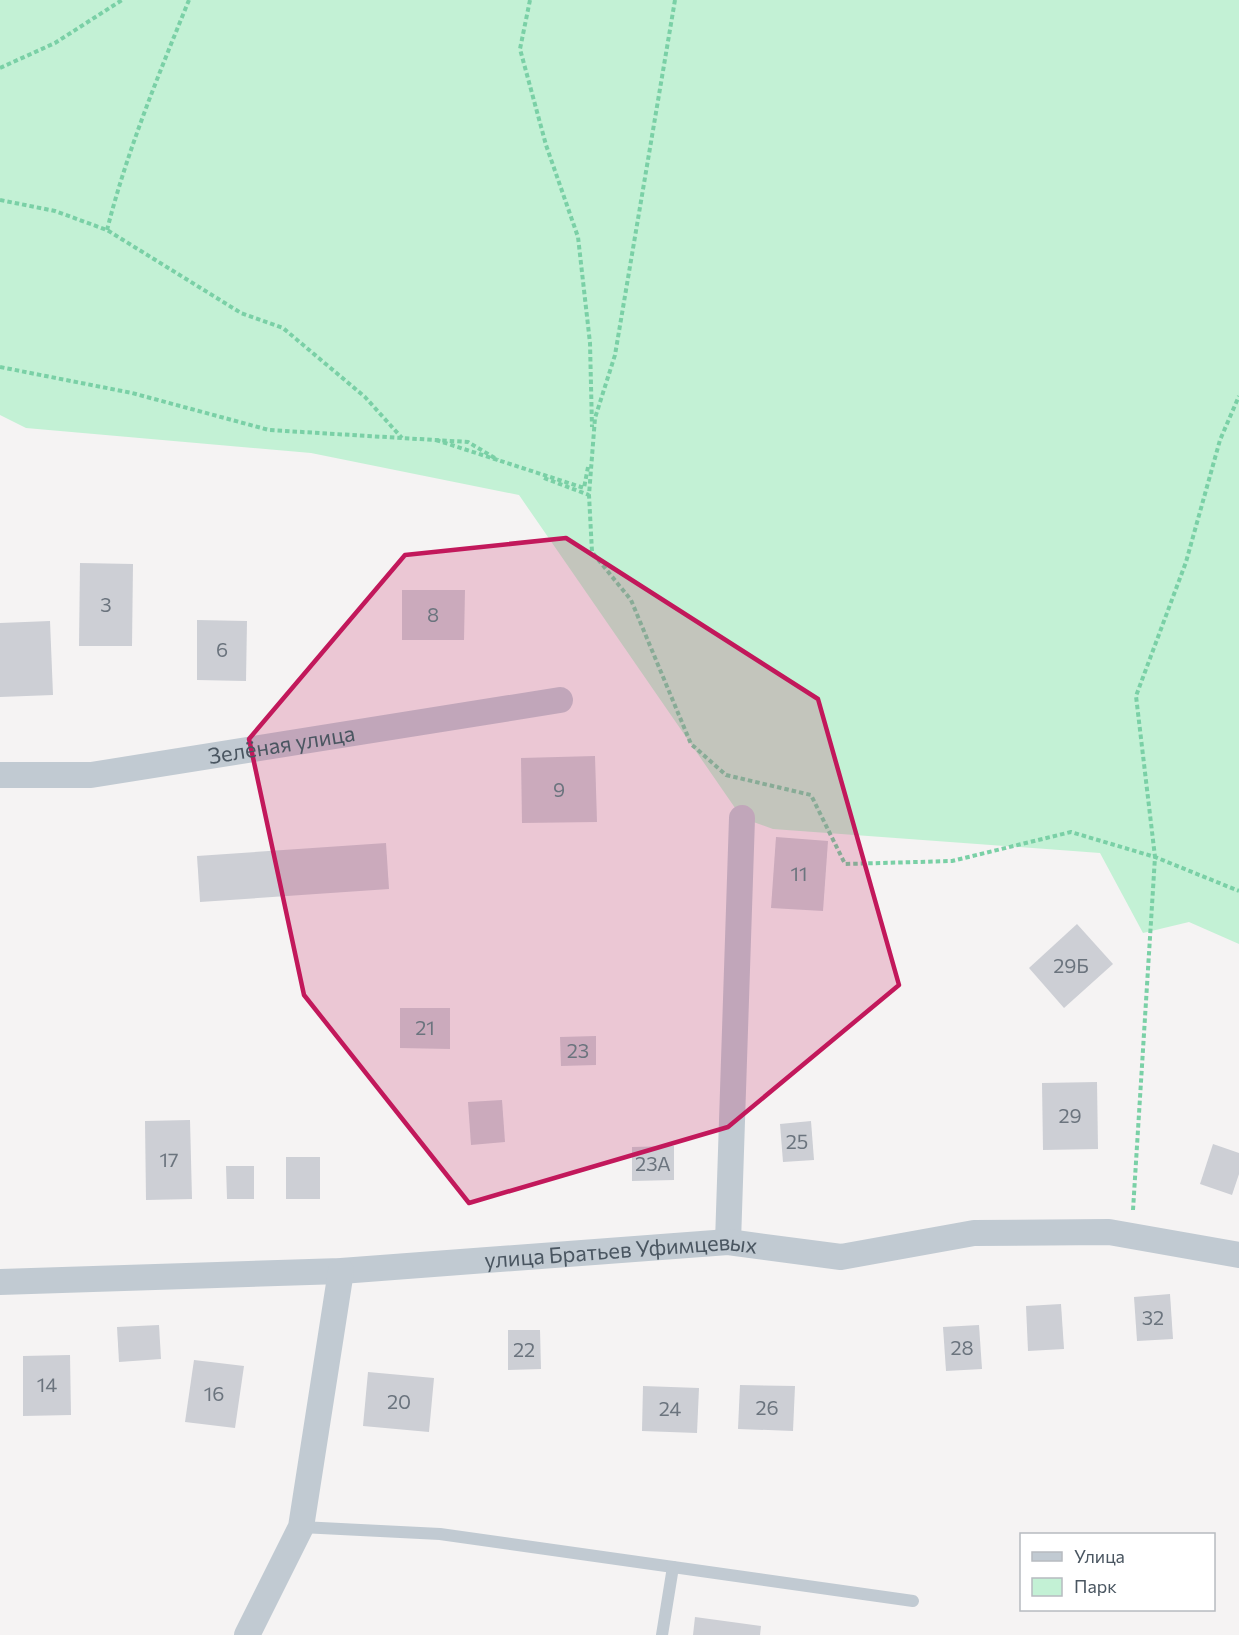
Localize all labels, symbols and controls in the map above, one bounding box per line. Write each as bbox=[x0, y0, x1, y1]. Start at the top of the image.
house number: 3 bbox=[100, 592, 112, 616]
house number: 8 bbox=[427, 602, 439, 626]
house number: 6 bbox=[216, 637, 228, 661]
street label: Зелёная улица bbox=[206, 719, 357, 769]
house number: 9 bbox=[553, 777, 565, 801]
house number: 11 bbox=[790, 861, 808, 885]
house number: 29Б bbox=[1053, 953, 1089, 977]
house number: 21 bbox=[415, 1015, 435, 1039]
house number: 23 bbox=[567, 1038, 589, 1062]
house number: 29 bbox=[1058, 1103, 1082, 1127]
house number: 25 bbox=[786, 1129, 808, 1153]
house number: 17 bbox=[159, 1147, 179, 1171]
house number: 23А bbox=[635, 1151, 671, 1175]
street label: улица Братьев Уфимцевых bbox=[483, 1228, 760, 1273]
house number: 32 bbox=[1142, 1305, 1164, 1329]
house number: 28 bbox=[950, 1335, 974, 1359]
house number: 22 bbox=[513, 1337, 535, 1361]
house number: 14 bbox=[37, 1372, 57, 1396]
house number: 16 bbox=[204, 1381, 224, 1405]
house number: 20 bbox=[387, 1389, 411, 1413]
house number: 26 bbox=[755, 1395, 779, 1419]
house number: 24 bbox=[659, 1396, 681, 1420]
legend bbox=[1020, 1533, 1215, 1611]
text: Улица bbox=[1074, 1545, 1125, 1567]
text: Парк bbox=[1074, 1575, 1117, 1597]

